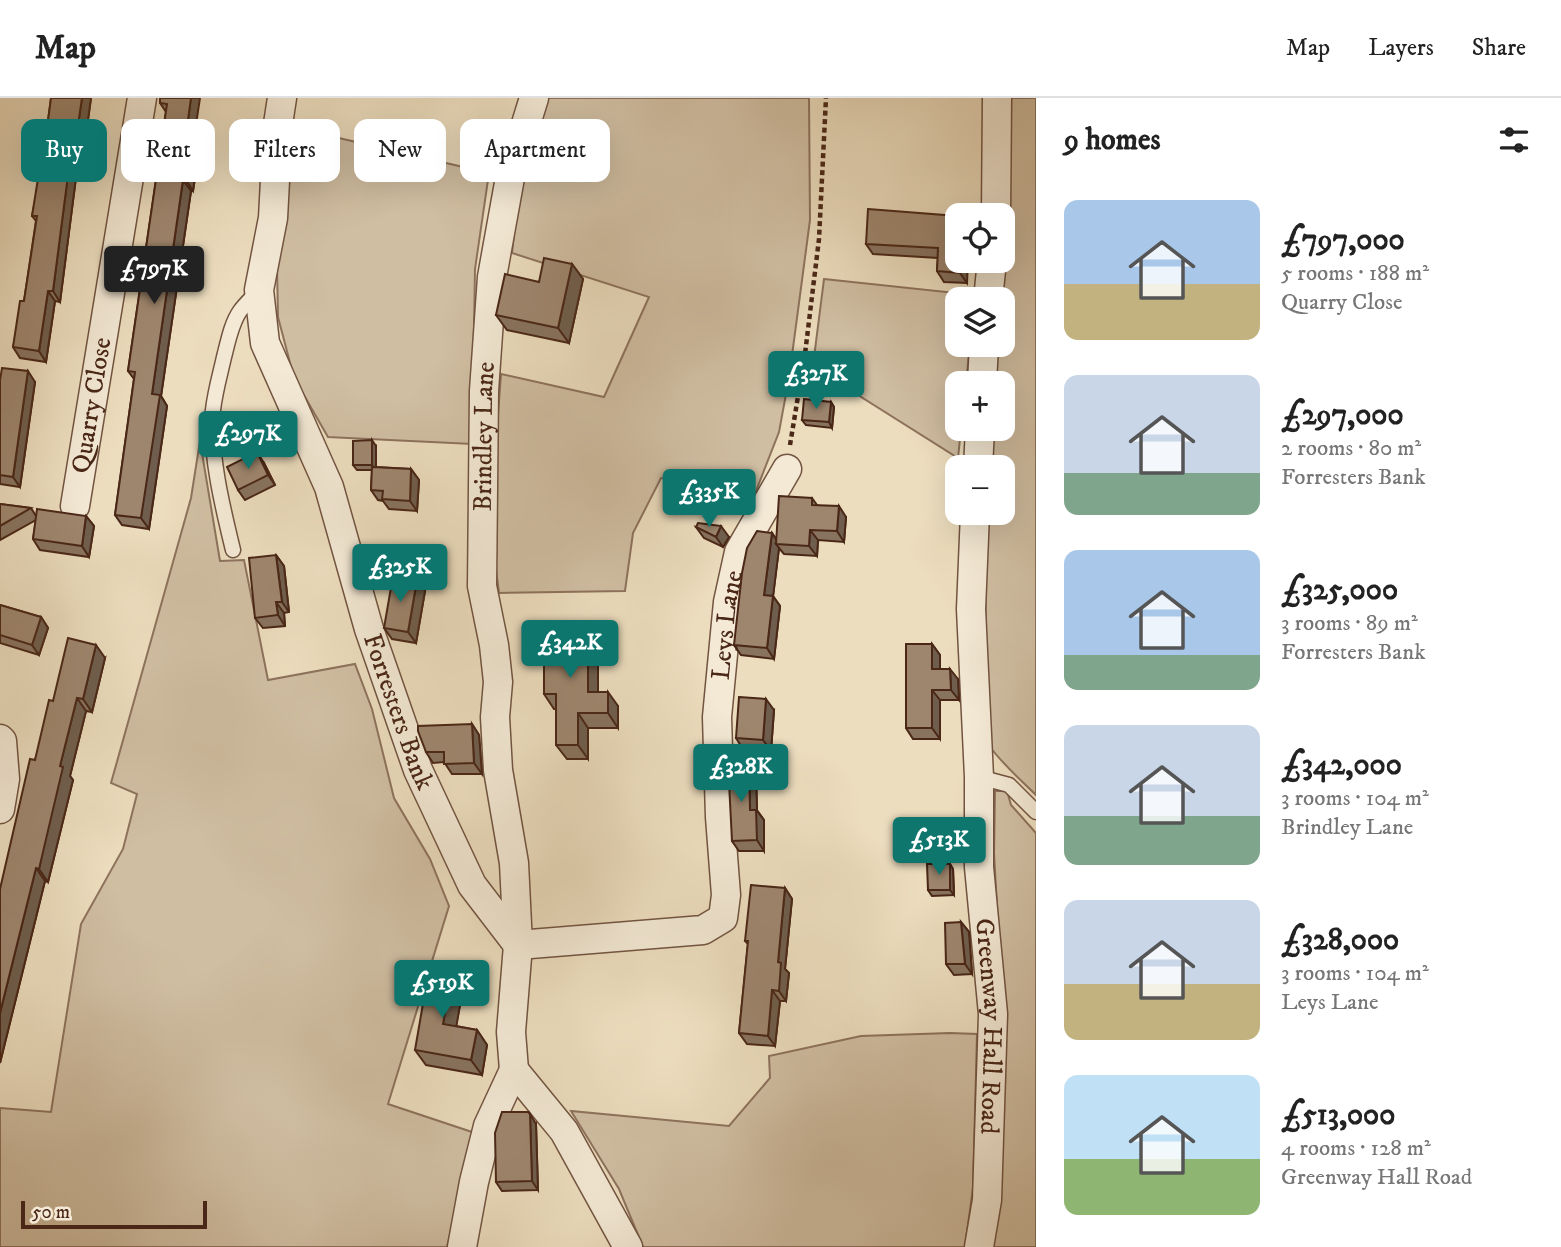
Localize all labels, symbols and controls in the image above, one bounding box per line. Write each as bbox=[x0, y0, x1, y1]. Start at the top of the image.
text: Map bbox=[35, 28, 96, 69]
text: Map bbox=[1286, 33, 1330, 63]
text: Layers bbox=[1368, 33, 1434, 63]
text: Share bbox=[1472, 33, 1526, 63]
chip: Buy bbox=[21, 119, 107, 182]
chip: Rent bbox=[121, 119, 215, 182]
chip: Filters bbox=[229, 119, 340, 182]
chip: New bbox=[354, 119, 446, 182]
chip: Apartment bbox=[460, 119, 610, 182]
icon: filters bbox=[1495, 121, 1533, 159]
text: 9 homes bbox=[1064, 122, 1161, 159]
map controls bbox=[945, 203, 1015, 525]
button: locate bbox=[945, 203, 1015, 273]
text: £797,000 bbox=[1281, 222, 1405, 259]
icon: home bbox=[1120, 228, 1204, 312]
pin: £797K bbox=[105, 246, 203, 306]
text: £797K bbox=[120, 254, 188, 283]
text: 5 rooms · 188 m² bbox=[1281, 259, 1429, 288]
button: layers bbox=[945, 287, 1015, 357]
text: Quarry Close bbox=[1281, 288, 1402, 317]
street label: Quarry Close bbox=[64, 335, 119, 476]
pin: £327K bbox=[767, 352, 865, 411]
text: £327K bbox=[784, 359, 848, 388]
street label: Brindley Lane bbox=[466, 361, 503, 512]
button: + bbox=[945, 371, 1015, 441]
text: £297,000 bbox=[1281, 397, 1404, 434]
icon: home bbox=[1120, 403, 1204, 487]
pin: £297K bbox=[199, 412, 297, 471]
text: £297K bbox=[215, 419, 281, 448]
text: 2 rooms · 80 m² bbox=[1281, 434, 1421, 463]
button: − bbox=[945, 455, 1015, 525]
text: Forresters Bank bbox=[1281, 463, 1426, 492]
pin: £335K bbox=[660, 470, 758, 529]
text: £335K bbox=[679, 477, 739, 506]
pin: £325K bbox=[351, 545, 449, 604]
text: £325K bbox=[368, 552, 432, 581]
street label: Leys Lane bbox=[704, 567, 751, 681]
text: £325,000 bbox=[1281, 572, 1398, 609]
icon: home bbox=[1120, 578, 1204, 662]
text: 3 rooms · 89 m² bbox=[1281, 609, 1418, 638]
pin: £342K bbox=[521, 620, 619, 680]
text: £342K bbox=[537, 628, 603, 657]
street label: Forresters Bank bbox=[355, 629, 442, 795]
text: Forresters Bank bbox=[1281, 638, 1426, 667]
pin: £328K bbox=[692, 744, 790, 804]
text: £342,000 bbox=[1281, 747, 1402, 784]
text: £328K bbox=[709, 752, 773, 781]
icon: home bbox=[1120, 753, 1204, 837]
text: 3 rooms · 104 m² bbox=[1281, 784, 1429, 813]
text: Brindley Lane bbox=[1281, 813, 1413, 842]
pin: £513K bbox=[890, 818, 988, 877]
text: £513K bbox=[909, 825, 969, 854]
street label: Greenway Hall Road bbox=[967, 917, 1010, 1135]
text: £328,000 bbox=[1281, 922, 1399, 959]
icon: home bbox=[1120, 928, 1204, 1012]
text: 3 rooms · 104 m² bbox=[1281, 959, 1429, 988]
pin: £519K bbox=[393, 960, 491, 1020]
text: £519K bbox=[410, 968, 474, 997]
text: Leys Lane bbox=[1281, 988, 1378, 1017]
text: £513,000 bbox=[1281, 1097, 1395, 1134]
icon: home bbox=[1120, 1103, 1204, 1187]
text: 4 rooms · 128 m² bbox=[1281, 1134, 1431, 1163]
text: Greenway Hall Road bbox=[1281, 1163, 1472, 1192]
scale bar bbox=[21, 1198, 206, 1230]
text: 50 m bbox=[32, 1201, 70, 1224]

